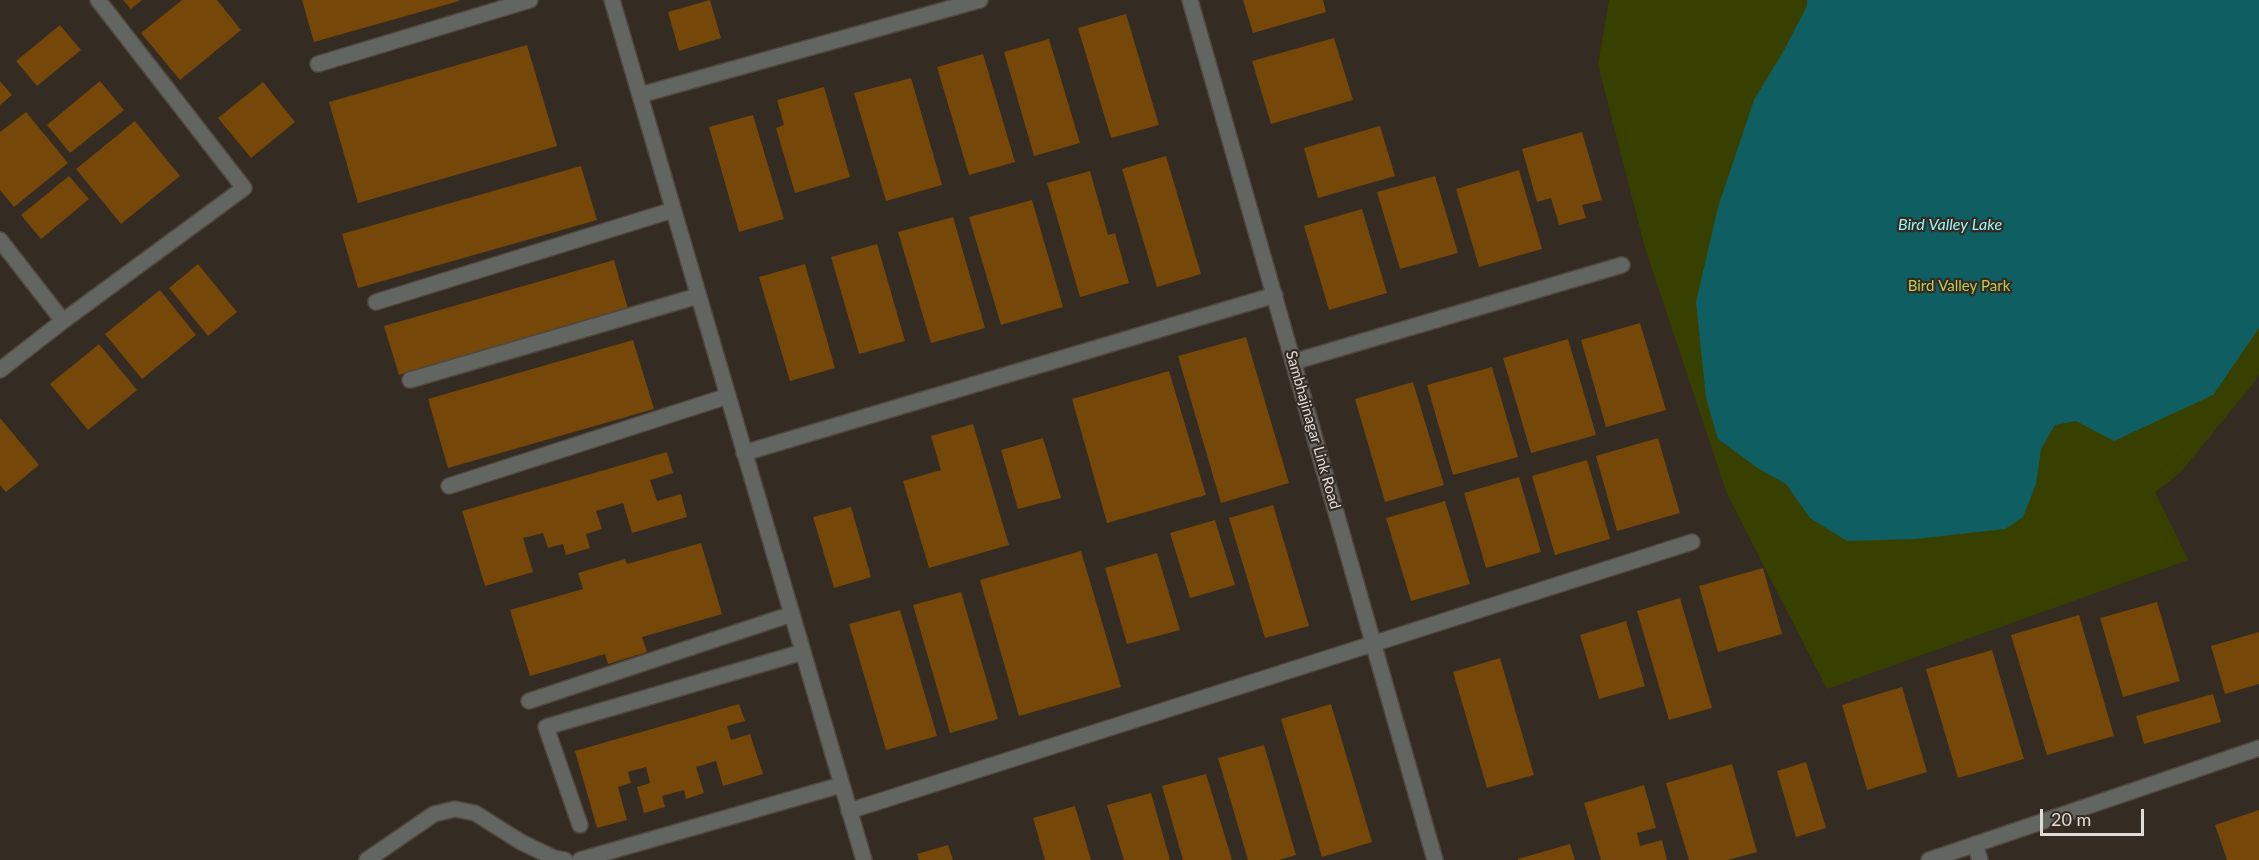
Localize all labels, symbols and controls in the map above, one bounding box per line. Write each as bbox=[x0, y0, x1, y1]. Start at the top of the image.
water label: Bird Valley Lake bbox=[1898, 215, 2002, 235]
park label: Bird Valley Park bbox=[1908, 277, 2010, 295]
street label: Sambhajinagar Link Road bbox=[1282, 349, 1344, 511]
scale bar bbox=[2043, 797, 2146, 835]
text: 20 m bbox=[2051, 808, 2091, 830]

